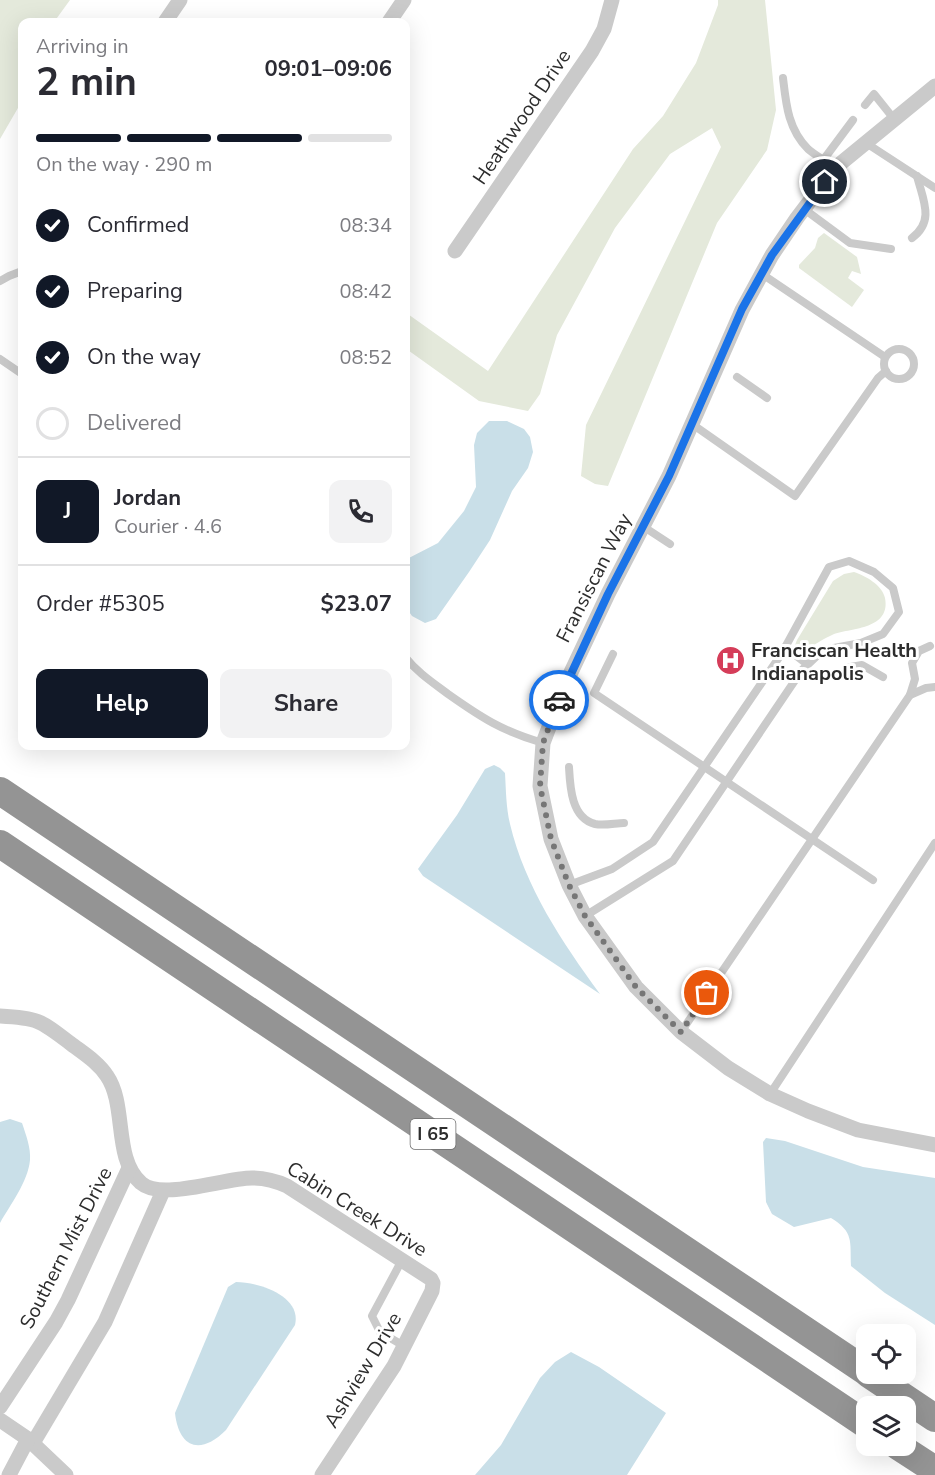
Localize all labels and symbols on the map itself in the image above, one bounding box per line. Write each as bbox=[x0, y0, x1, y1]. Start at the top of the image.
street label: Heathwood Drive bbox=[467, 44, 577, 190]
pin bbox=[799, 156, 850, 207]
street label: Fransiscan Way bbox=[550, 508, 638, 647]
place label: Franciscan Health Indianapolis bbox=[751, 637, 917, 687]
hospital icon: Franciscan Health Indianapolis bbox=[714, 645, 746, 677]
courier bbox=[529, 670, 589, 730]
pin bbox=[681, 967, 732, 1018]
road number: I 65 bbox=[410, 1119, 456, 1149]
street label: Cabin Creek Drive bbox=[282, 1155, 432, 1263]
street label: Southern Mist Drive bbox=[14, 1163, 118, 1333]
street label: Ashview Drive bbox=[318, 1307, 408, 1433]

